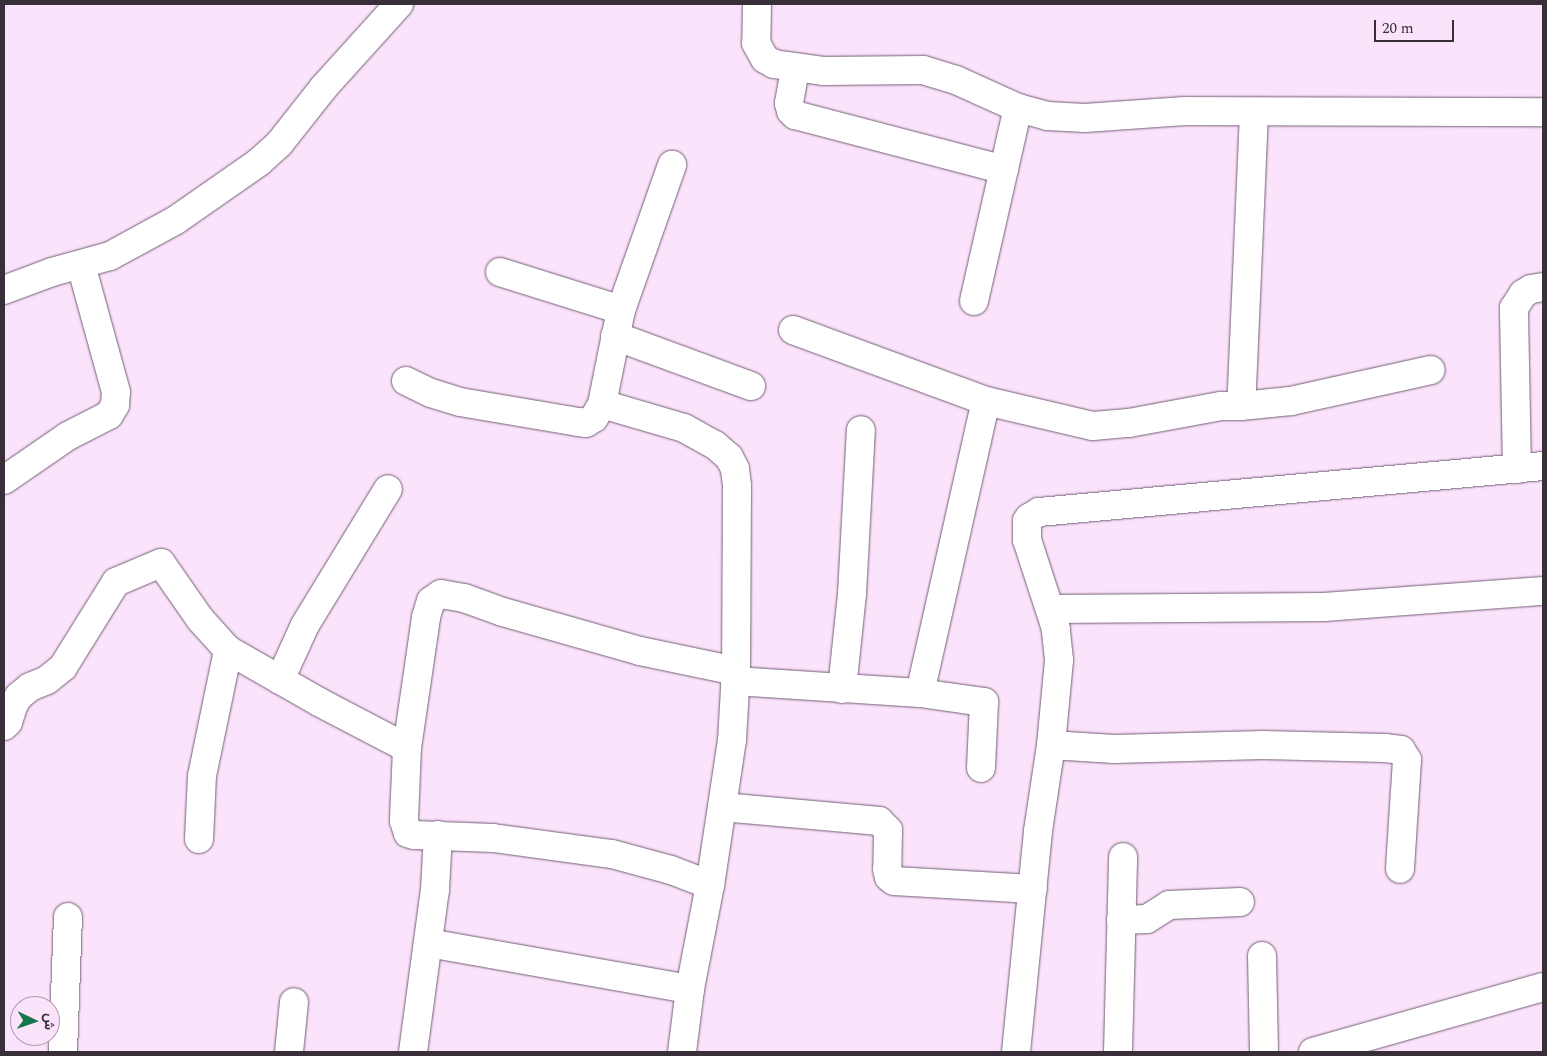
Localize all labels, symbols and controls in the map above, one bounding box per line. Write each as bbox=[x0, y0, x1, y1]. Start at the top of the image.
scale bar bbox=[1377, 10, 1457, 42]
text: 20 m bbox=[1382, 17, 1414, 40]
north arrow bbox=[10, 996, 60, 1046]
text: ش bbox=[39, 1013, 60, 1031]

